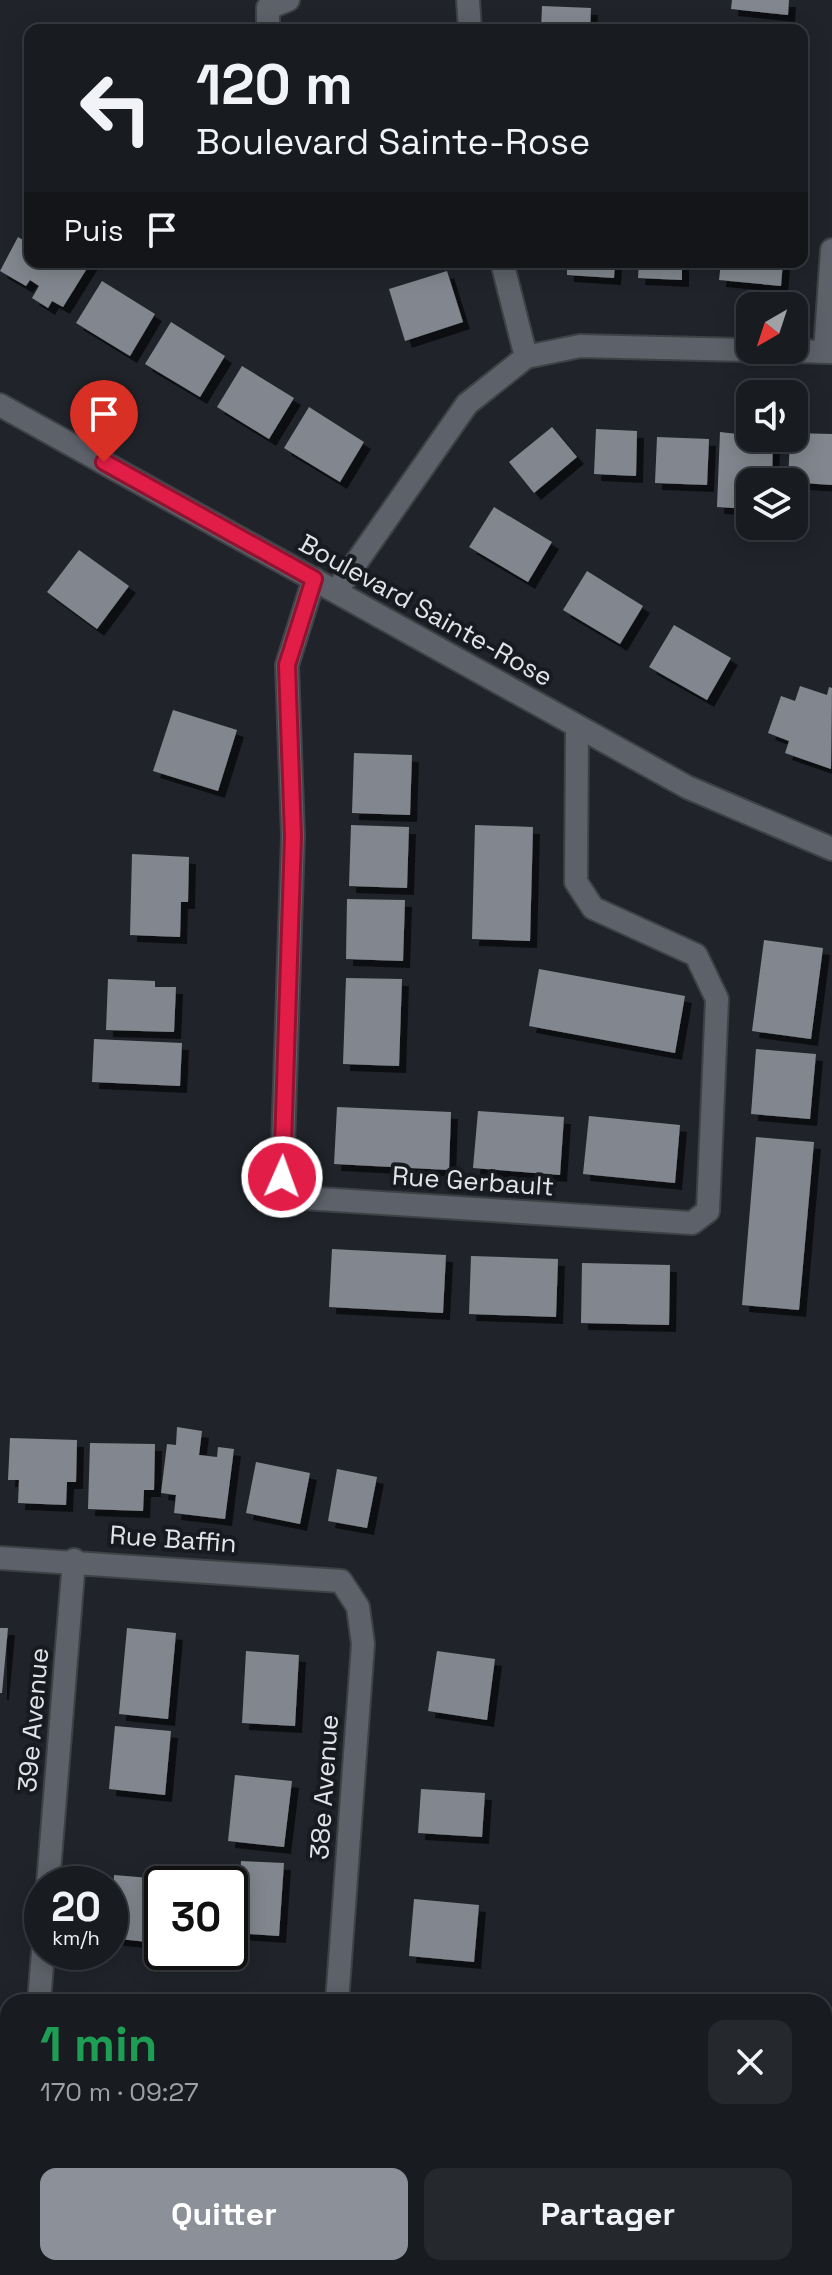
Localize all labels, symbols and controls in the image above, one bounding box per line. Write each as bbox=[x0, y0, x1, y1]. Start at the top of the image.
text: 120 m bbox=[196, 49, 353, 120]
icon: left bbox=[64, 56, 168, 160]
text: Boulevard Sainte-Rose bbox=[196, 119, 590, 165]
icon: arrive bbox=[140, 208, 184, 252]
text: Puis bbox=[64, 211, 124, 250]
north arrow bbox=[736, 292, 808, 364]
map controls bbox=[736, 292, 808, 540]
pin bbox=[70, 380, 138, 462]
button: sound bbox=[736, 380, 808, 452]
icon: arrive bbox=[82, 392, 126, 436]
button: layers bbox=[736, 468, 808, 540]
street label: Boulevard Sainte-Rose bbox=[293, 526, 559, 694]
position arrow bbox=[240, 1135, 324, 1219]
street label: Rue Gerbault bbox=[391, 1158, 555, 1204]
street label: Rue Baffin bbox=[108, 1518, 238, 1560]
street label: 39e Avenue bbox=[10, 1646, 56, 1794]
street label: 38e Avenue bbox=[302, 1713, 346, 1861]
speed limit sign: 30 bbox=[144, 1866, 248, 1970]
text: 20 bbox=[51, 1882, 101, 1933]
text: km/h bbox=[52, 1925, 100, 1951]
text: 1 min bbox=[40, 2014, 157, 2075]
button: close bbox=[708, 2020, 792, 2104]
text: 170 m · 09:27 bbox=[40, 2075, 199, 2109]
button: Quitter bbox=[40, 2168, 408, 2260]
button: Partager bbox=[424, 2168, 792, 2260]

